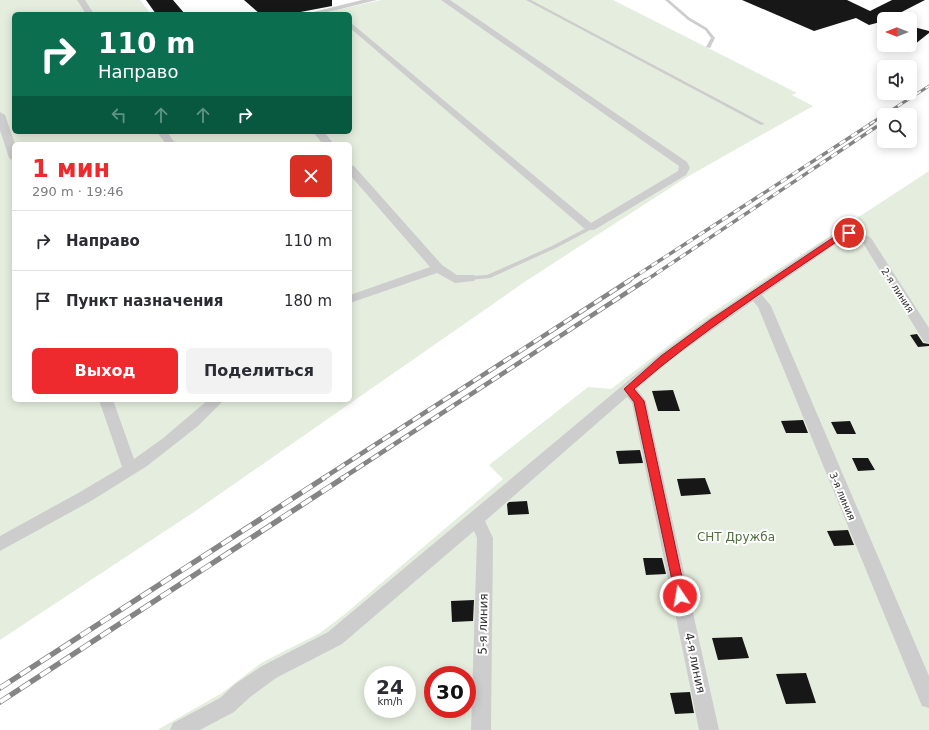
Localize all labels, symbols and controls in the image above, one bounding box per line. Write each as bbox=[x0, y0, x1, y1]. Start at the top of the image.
north arrow bbox=[877, 12, 917, 52]
map controls bbox=[877, 12, 917, 148]
text: 110 m bbox=[98, 27, 195, 60]
icon: right bbox=[32, 28, 84, 80]
button: sound bbox=[877, 60, 917, 100]
text: Направо bbox=[98, 61, 178, 82]
icon: left bbox=[108, 104, 130, 126]
icon: ahead bbox=[150, 104, 172, 126]
icon: ahead bbox=[192, 104, 214, 126]
icon: right bbox=[234, 104, 256, 126]
button: search bbox=[877, 108, 917, 148]
text: 1 мин bbox=[32, 155, 110, 183]
button: close bbox=[290, 155, 332, 197]
text: 290 m · 19:46 bbox=[32, 184, 123, 199]
pin bbox=[832, 216, 866, 250]
icon: arrive bbox=[838, 222, 860, 244]
icon: right bbox=[32, 230, 54, 252]
text: Направо bbox=[66, 232, 140, 250]
text: 110 m bbox=[284, 232, 332, 250]
street label: 2-я линия bbox=[879, 266, 916, 315]
icon: arrive bbox=[32, 290, 54, 312]
text: Пункт назначения bbox=[66, 292, 223, 310]
text: 180 m bbox=[284, 292, 332, 310]
button: Выход bbox=[32, 348, 178, 394]
button: Поделиться bbox=[186, 348, 332, 394]
street label: 3-я линия bbox=[827, 471, 858, 522]
park label: СНТ Дружба bbox=[697, 530, 775, 544]
position arrow bbox=[659, 575, 701, 617]
street label: 5-я линия bbox=[475, 593, 491, 655]
street label: 4-я линия bbox=[682, 632, 708, 694]
speed limit sign: 30 bbox=[424, 666, 476, 718]
text: 24 bbox=[376, 675, 404, 699]
text: km/h bbox=[377, 696, 403, 707]

